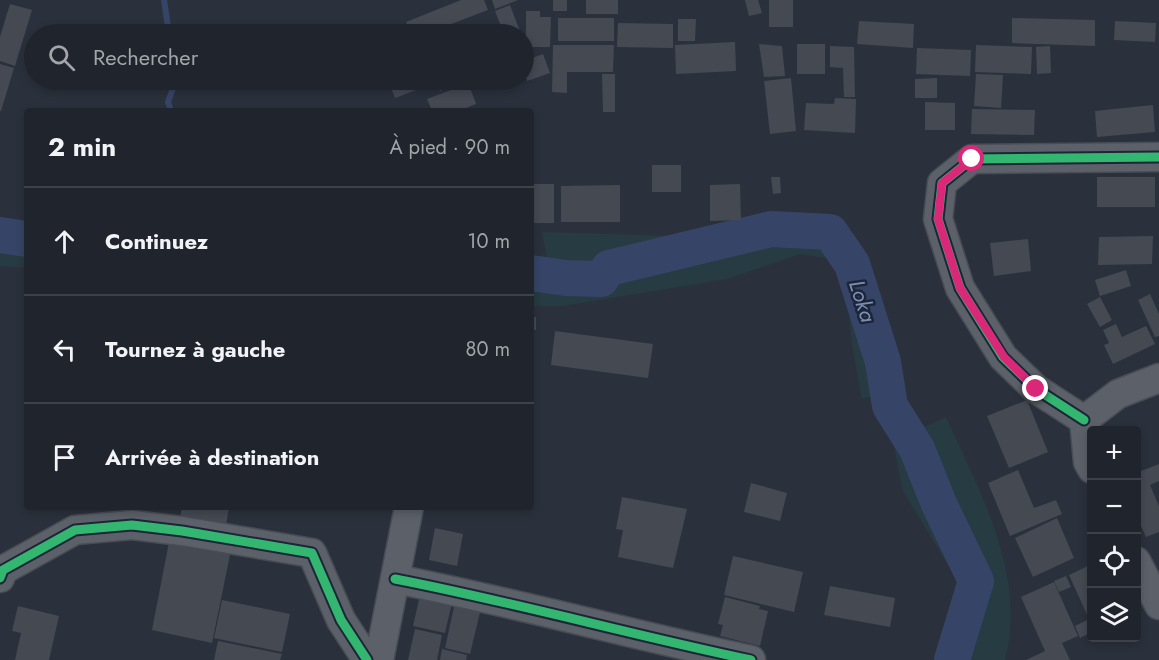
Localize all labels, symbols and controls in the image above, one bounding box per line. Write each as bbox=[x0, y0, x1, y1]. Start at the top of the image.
search box bbox=[24, 24, 534, 90]
icon: search bbox=[45, 41, 78, 74]
text: Rechercher bbox=[93, 41, 198, 73]
text: 2 min bbox=[48, 128, 116, 166]
text: À pied · 90 m bbox=[389, 133, 510, 162]
route start bbox=[958, 145, 984, 171]
icon: ahead bbox=[48, 225, 81, 258]
text: Continuez bbox=[105, 225, 208, 257]
text: 10 m bbox=[467, 227, 510, 256]
water label: Loka bbox=[841, 276, 885, 326]
icon: left bbox=[48, 333, 81, 366]
text: Tournez à gauche bbox=[105, 333, 285, 365]
text: 80 m bbox=[465, 335, 510, 364]
route end bbox=[1022, 375, 1048, 401]
map controls bbox=[1087, 426, 1141, 642]
button: + bbox=[1087, 426, 1141, 480]
icon: arrive bbox=[48, 441, 81, 474]
text: Arrivée à destination bbox=[105, 441, 319, 473]
button: − bbox=[1087, 480, 1141, 534]
button: locate bbox=[1087, 534, 1141, 588]
button: layers bbox=[1087, 588, 1141, 642]

